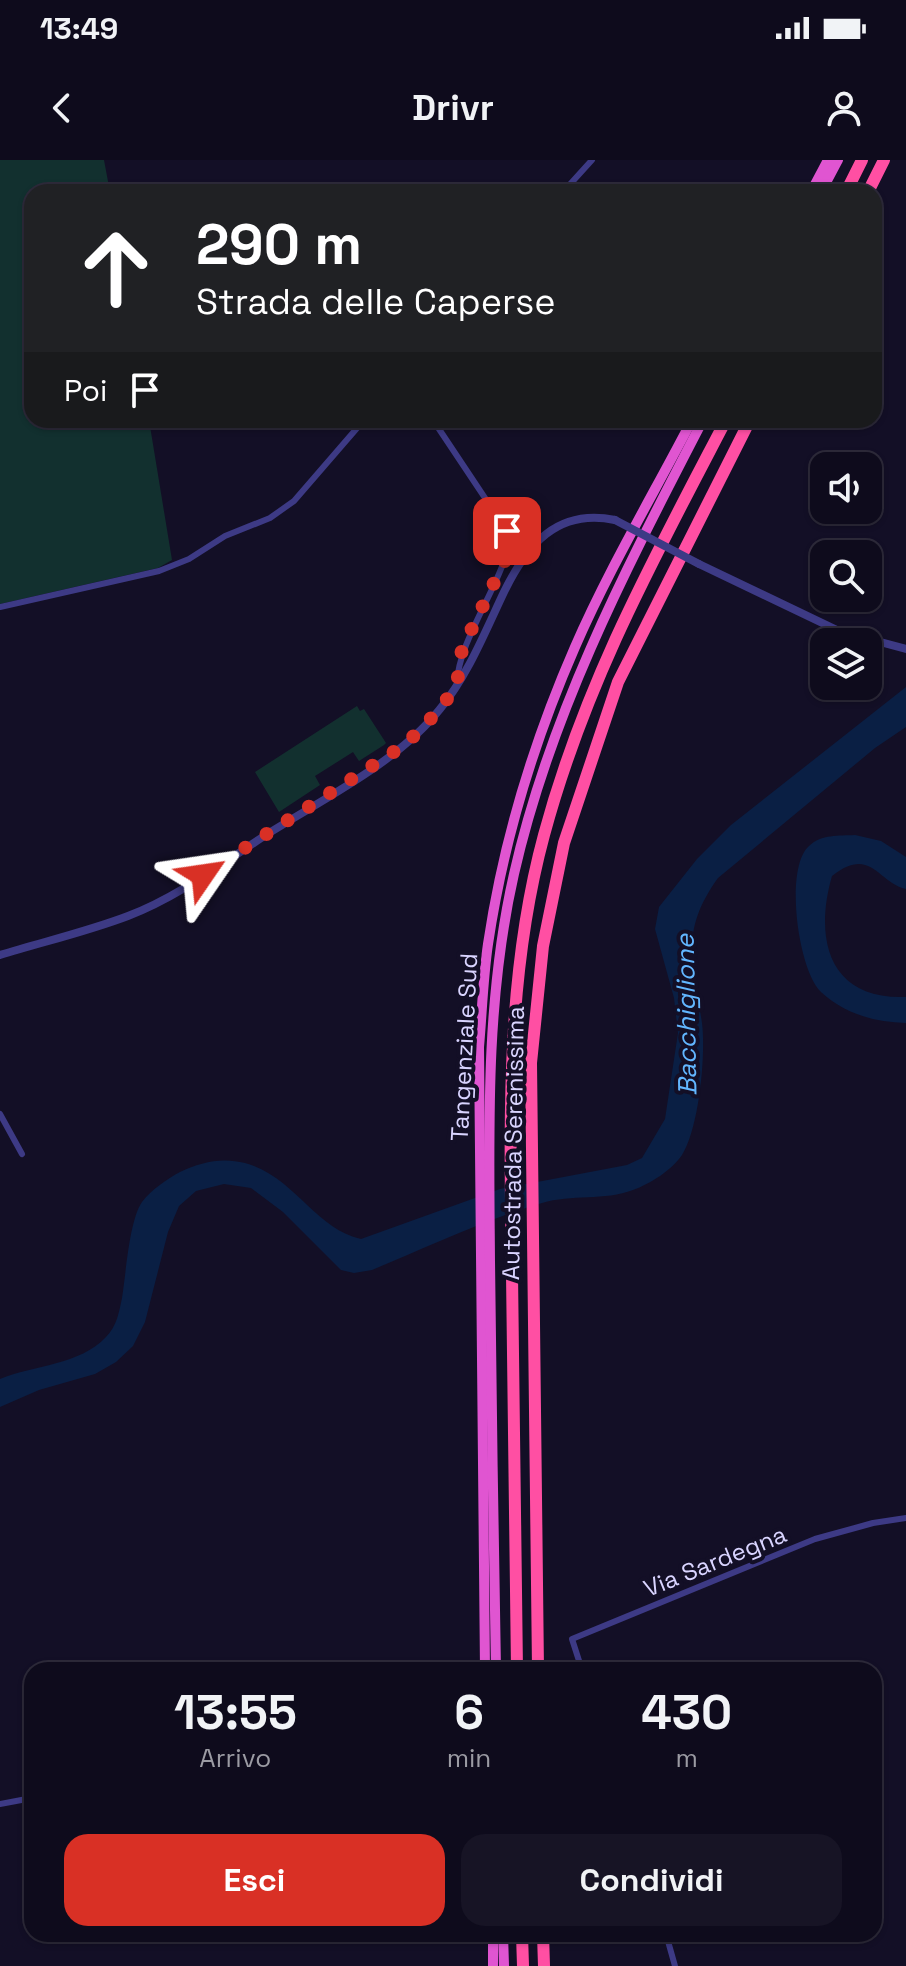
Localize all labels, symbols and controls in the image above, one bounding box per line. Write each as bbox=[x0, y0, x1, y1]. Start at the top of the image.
text: 13:49 bbox=[40, 9, 118, 48]
text: Drivr bbox=[412, 85, 494, 131]
icon: back bbox=[40, 86, 84, 130]
icon: person bbox=[822, 86, 866, 130]
text: 290 m bbox=[196, 209, 362, 280]
icon: ahead bbox=[64, 216, 168, 320]
text: Strada delle Caperse bbox=[196, 279, 555, 325]
icon: arrive bbox=[123, 368, 167, 412]
text: Poi bbox=[64, 371, 107, 410]
map controls bbox=[810, 452, 882, 700]
button: sound bbox=[810, 452, 882, 524]
pin bbox=[473, 497, 541, 565]
icon: arrive bbox=[485, 509, 529, 553]
button: search bbox=[810, 540, 882, 612]
button: layers bbox=[810, 628, 882, 700]
position arrow bbox=[161, 833, 245, 917]
water label: Bacchiglione bbox=[668, 932, 704, 1096]
street label: Tangenziale Sud bbox=[444, 952, 484, 1142]
street label: Autostrada Serenissima bbox=[495, 1005, 531, 1280]
street label: Via Sardegna bbox=[639, 1518, 791, 1604]
text: 13:55 bbox=[174, 1682, 297, 1743]
text: 6 bbox=[454, 1682, 484, 1743]
text: 430 bbox=[641, 1682, 732, 1743]
text: Arrivo bbox=[199, 1741, 271, 1775]
text: min bbox=[447, 1741, 491, 1775]
text: m bbox=[675, 1741, 698, 1775]
button: Esci bbox=[64, 1834, 445, 1926]
button: Condividi bbox=[461, 1834, 842, 1926]

